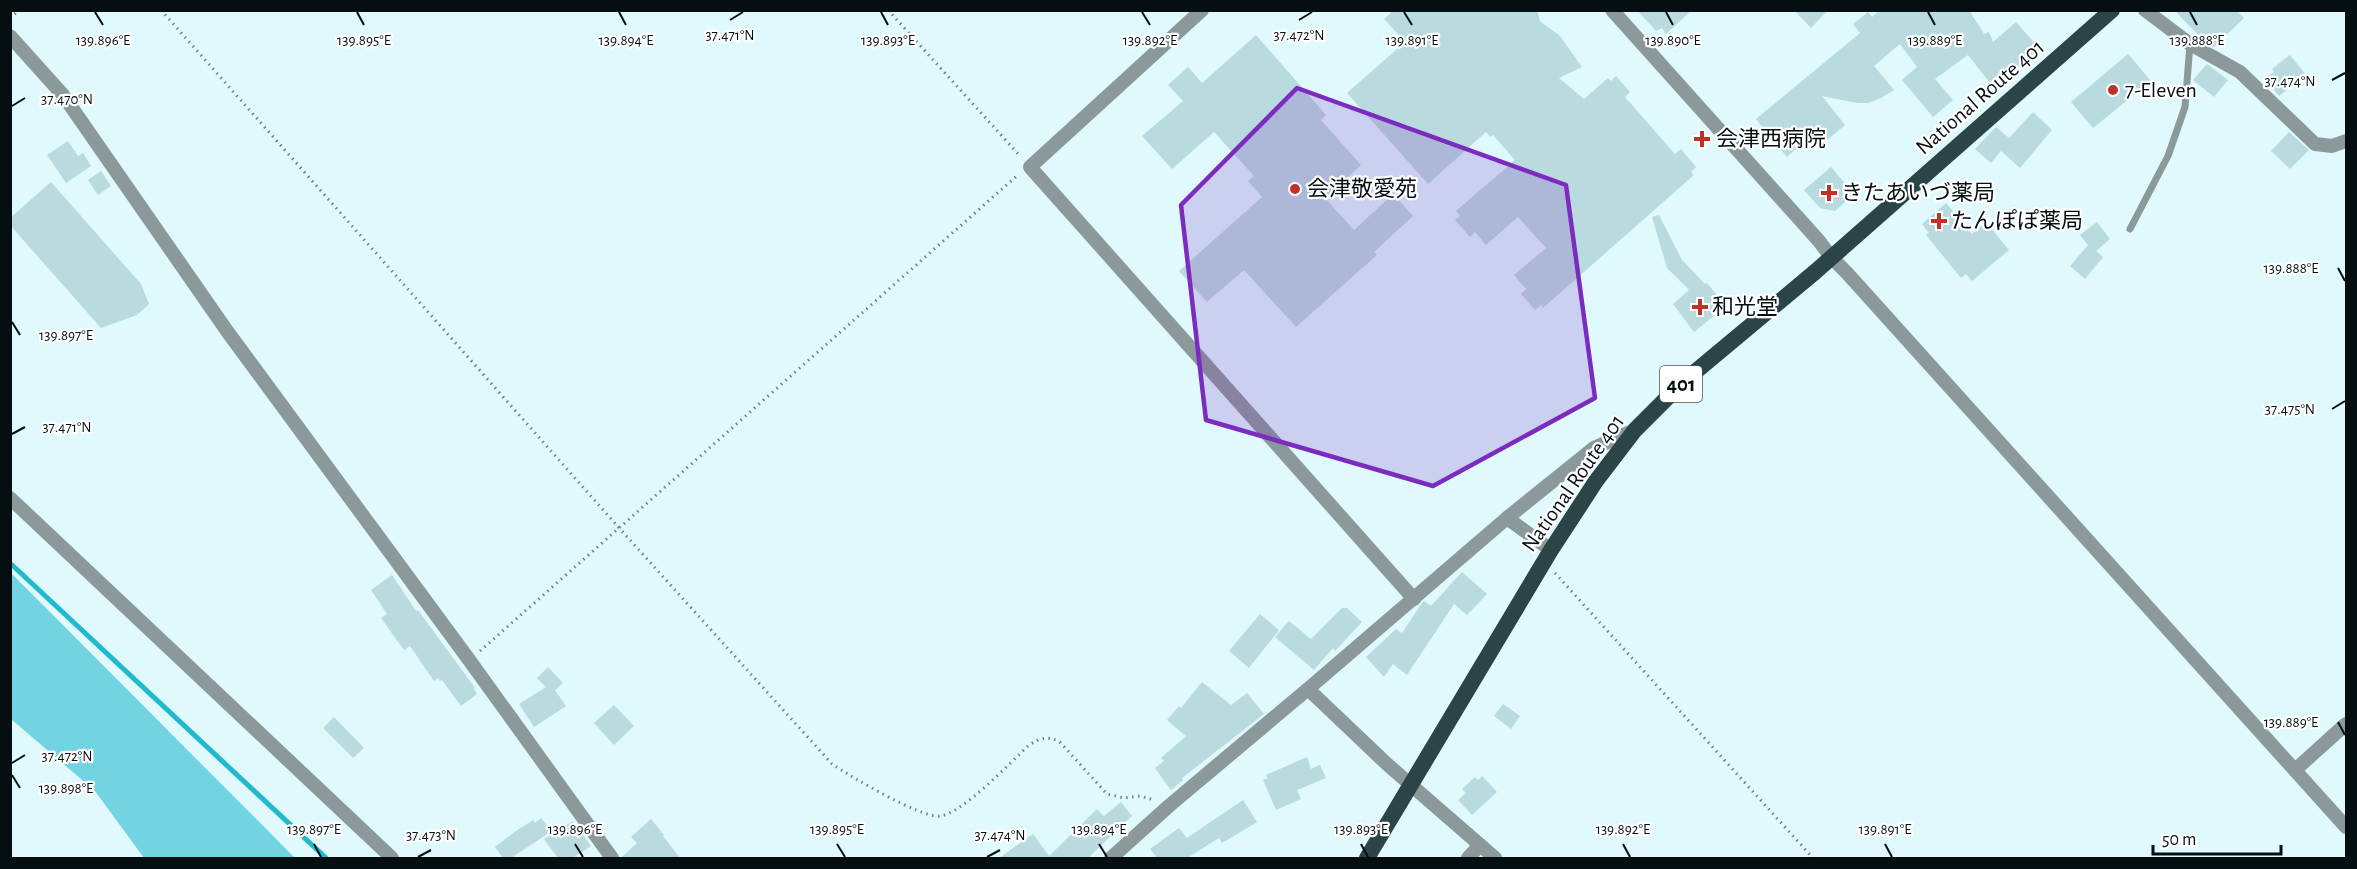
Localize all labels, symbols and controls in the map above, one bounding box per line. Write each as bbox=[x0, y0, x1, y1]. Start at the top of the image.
text: 37.471°N bbox=[705, 28, 755, 43]
text: 37.472°N bbox=[1274, 28, 1324, 43]
text: 139.896°E bbox=[76, 33, 130, 48]
text: 139.895°E bbox=[337, 33, 391, 48]
text: 139.894°E bbox=[599, 33, 653, 48]
text: 139.893°E bbox=[861, 33, 915, 48]
text: 139.892°E bbox=[1123, 33, 1177, 48]
text: 139.891°E bbox=[1386, 33, 1438, 48]
text: 139.890°E bbox=[1645, 33, 1701, 48]
text: 139.889°E bbox=[1908, 33, 1962, 48]
text: 139.888°E bbox=[2170, 33, 2224, 48]
street label: National Route 401 bbox=[1912, 36, 2048, 158]
text: 37.474°N bbox=[2264, 74, 2316, 89]
place label: 7-Eleven bbox=[2125, 79, 2197, 101]
marker: 7-Eleven bbox=[2106, 83, 2120, 97]
text: 37.470°N bbox=[41, 92, 93, 107]
place label: 会津西病院 bbox=[1716, 127, 1826, 150]
marker: 会津西病院 bbox=[1693, 130, 1711, 148]
place label: 会津敬愛苑 bbox=[1307, 177, 1417, 200]
place label: きたあいづ薬局 bbox=[1841, 181, 1995, 204]
marker: 会津敬愛苑 bbox=[1288, 182, 1302, 196]
marker: きたあいづ薬局 bbox=[1822, 186, 1836, 200]
place label: たんぽぽ薬局 bbox=[1951, 209, 2083, 232]
marker: たんぽぽ薬局 bbox=[1932, 214, 1946, 228]
text: 139.888°E bbox=[2264, 261, 2318, 276]
place label: 和光堂 bbox=[1712, 295, 1778, 318]
marker: 和光堂 bbox=[1693, 300, 1707, 314]
text: 139.897°E bbox=[39, 328, 93, 343]
road number: 401 bbox=[1660, 366, 1702, 402]
text: 37.475°N bbox=[2265, 402, 2315, 417]
street label: National Route 401 bbox=[1518, 410, 1628, 556]
text: 37.471°N bbox=[42, 420, 92, 435]
text: 139.889°E bbox=[2264, 715, 2318, 730]
text: 37.472°N bbox=[42, 749, 92, 764]
text: 139.898°E bbox=[39, 781, 93, 796]
scale bar bbox=[2153, 818, 2280, 856]
text: 139.897°E bbox=[287, 822, 341, 837]
text: 139.896°E bbox=[548, 822, 602, 837]
text: 139.895°E bbox=[810, 822, 864, 837]
text: 139.894°E bbox=[1072, 822, 1126, 837]
text: 139.893°E bbox=[1334, 822, 1388, 837]
text: 139.892°E bbox=[1596, 822, 1650, 837]
text: 139.891°E bbox=[1859, 822, 1911, 837]
text: 37.473°N bbox=[406, 828, 456, 843]
text: 37.474°N bbox=[974, 828, 1026, 843]
text: 50 m bbox=[2162, 831, 2196, 849]

